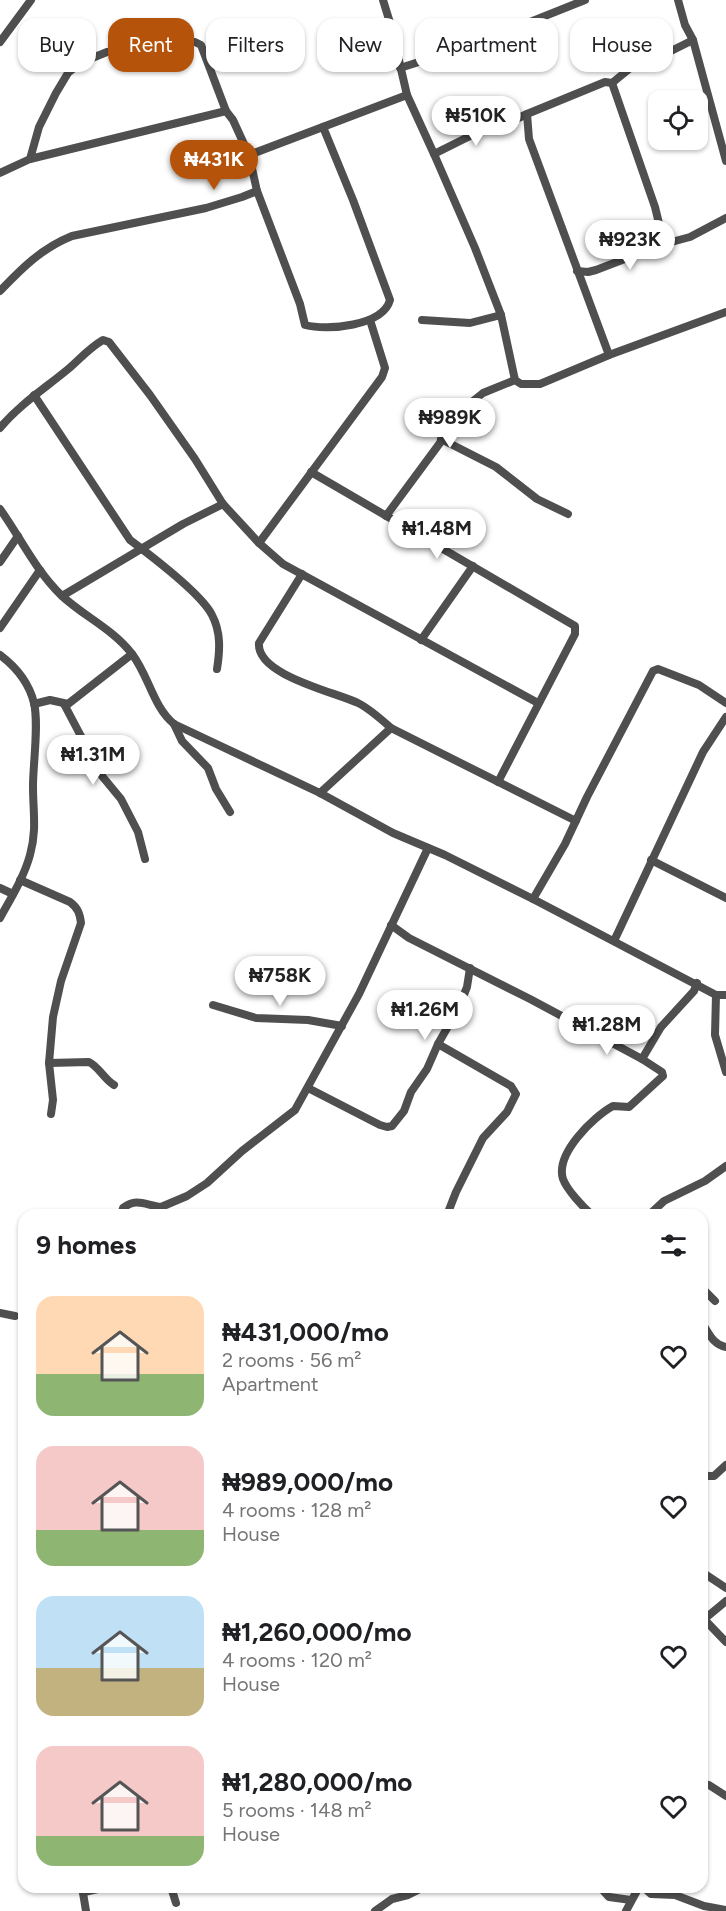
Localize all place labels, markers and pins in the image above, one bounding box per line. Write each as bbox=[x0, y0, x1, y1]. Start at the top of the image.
pin: ₦510K bbox=[434, 96, 518, 147]
pin: ₦431K bbox=[172, 140, 256, 191]
pin: ₦923K bbox=[588, 220, 672, 271]
pin: ₦989K bbox=[408, 398, 492, 449]
pin: ₦1.48M bbox=[388, 509, 486, 560]
pin: ₦1.31M bbox=[44, 735, 142, 786]
pin: ₦758K bbox=[238, 956, 322, 1007]
pin: ₦1.26M bbox=[376, 990, 474, 1041]
pin: ₦1.28M bbox=[558, 1005, 656, 1056]

